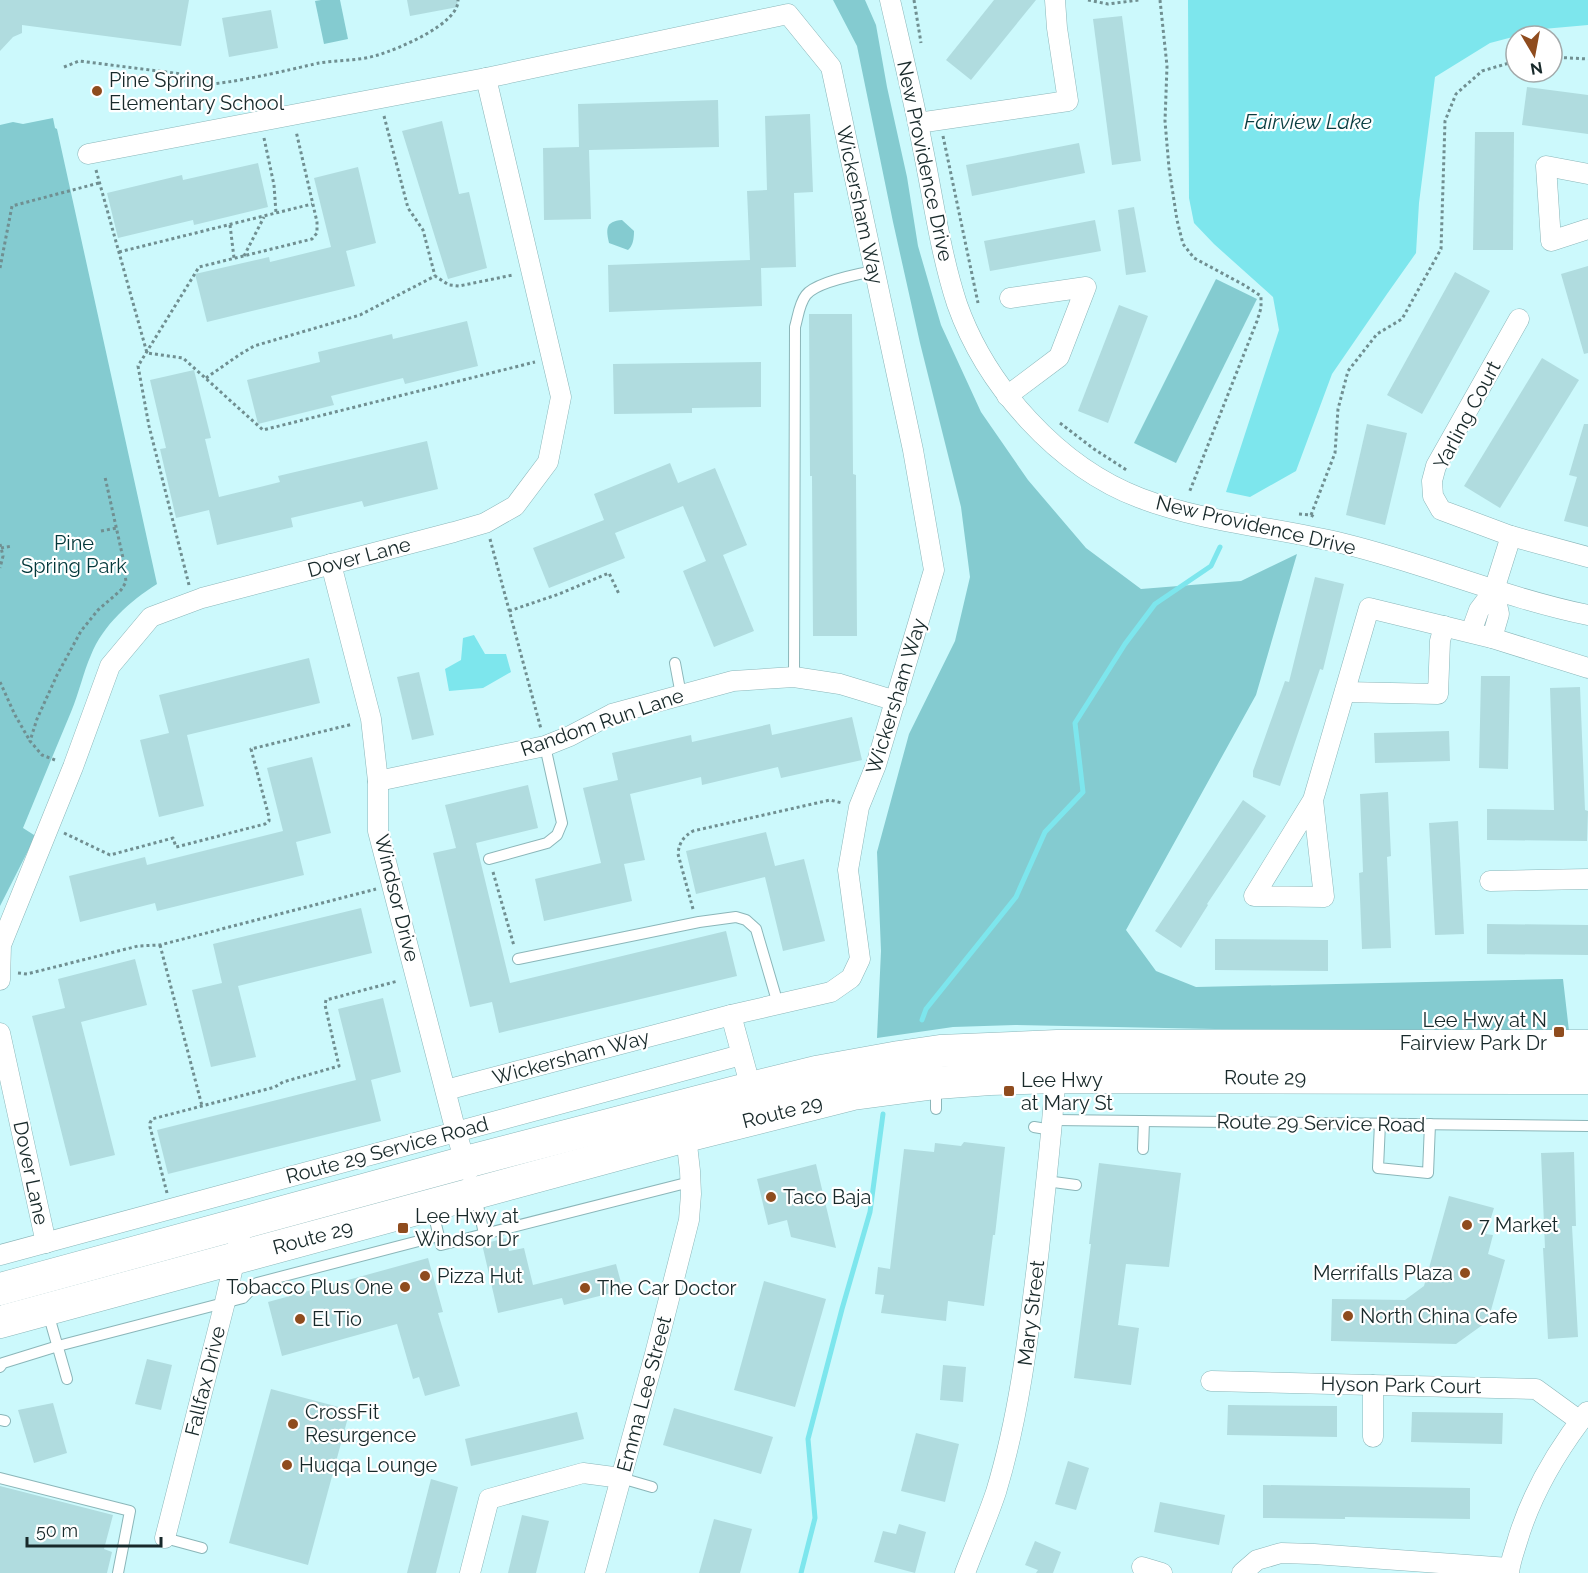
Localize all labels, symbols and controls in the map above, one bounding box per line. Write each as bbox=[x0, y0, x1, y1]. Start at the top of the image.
north arrow bbox=[1504, 24, 1564, 84]
street label: New Providence Drive bbox=[892, 58, 958, 264]
text: N bbox=[1529, 58, 1544, 79]
place label: Pine Spring Elementary School bbox=[109, 68, 285, 115]
marker: Pine Spring Elementary School bbox=[90, 84, 104, 98]
water label: Fairview Lake bbox=[1244, 109, 1372, 134]
street label: Wickersham Way bbox=[831, 124, 889, 287]
street label: Yarling Court bbox=[1428, 356, 1506, 473]
street label: New Providence Drive bbox=[1154, 490, 1359, 560]
park label: Pine Spring Park bbox=[21, 531, 127, 578]
street label: Dover Lane bbox=[305, 532, 413, 582]
street label: Wickersham Way bbox=[861, 615, 931, 777]
street label: Random Run Lane bbox=[517, 683, 687, 761]
street label: Windsor Drive bbox=[370, 832, 424, 964]
place label: Lee Hwy at N Fairview Park Dr bbox=[1400, 1008, 1547, 1055]
street label: Wickersham Way bbox=[490, 1024, 652, 1089]
marker: Lee Hwy at N Fairview Park Dr bbox=[1552, 1025, 1566, 1039]
street label: Route 29 bbox=[1224, 1065, 1306, 1089]
place label: Lee Hwy at Mary St bbox=[1021, 1068, 1113, 1115]
marker: Lee Hwy at Mary St bbox=[1002, 1084, 1016, 1098]
street label: Route 29 bbox=[740, 1090, 825, 1133]
street label: Route 29 Service Road bbox=[1216, 1109, 1426, 1137]
street label: Route 29 Service Road bbox=[283, 1111, 491, 1189]
street label: Dover Lane bbox=[8, 1119, 54, 1227]
place label: Taco Baja bbox=[783, 1185, 872, 1209]
marker: Taco Baja bbox=[764, 1190, 778, 1204]
place label: Lee Hwy at Windsor Dr bbox=[415, 1204, 519, 1251]
place label: 7 Market bbox=[1479, 1213, 1559, 1237]
street label: Route 29 bbox=[270, 1215, 355, 1260]
marker: 7 Market bbox=[1460, 1218, 1474, 1232]
marker: Lee Hwy at Windsor Dr bbox=[396, 1221, 410, 1235]
street label: Mary Street bbox=[1013, 1259, 1049, 1367]
place label: Merrifalls Plaza bbox=[1313, 1261, 1453, 1285]
place label: Pizza Hut bbox=[437, 1264, 523, 1288]
marker: Merrifalls Plaza bbox=[1458, 1266, 1472, 1280]
marker: Pizza Hut bbox=[418, 1269, 432, 1283]
place label: Tobacco Plus One bbox=[226, 1275, 393, 1299]
place label: The Car Doctor bbox=[597, 1276, 737, 1300]
marker: Tobacco Plus One bbox=[398, 1280, 412, 1294]
marker: The Car Doctor bbox=[578, 1281, 592, 1295]
place label: North China Cafe bbox=[1360, 1304, 1518, 1328]
place label: El Tio bbox=[312, 1307, 362, 1331]
marker: North China Cafe bbox=[1341, 1309, 1355, 1323]
marker: El Tio bbox=[293, 1312, 307, 1326]
street label: Emma Lee Street bbox=[612, 1313, 676, 1475]
street label: Fallfax Drive bbox=[180, 1323, 230, 1439]
street label: Hyson Park Court bbox=[1320, 1372, 1482, 1398]
place label: CrossFit Resurgence bbox=[305, 1400, 416, 1447]
marker: CrossFit Resurgence bbox=[286, 1417, 300, 1431]
place label: Huqqa Lounge bbox=[299, 1453, 438, 1477]
marker: Huqqa Lounge bbox=[280, 1458, 294, 1472]
scale bar bbox=[27, 1510, 160, 1548]
text: 50 m bbox=[36, 1520, 78, 1541]

